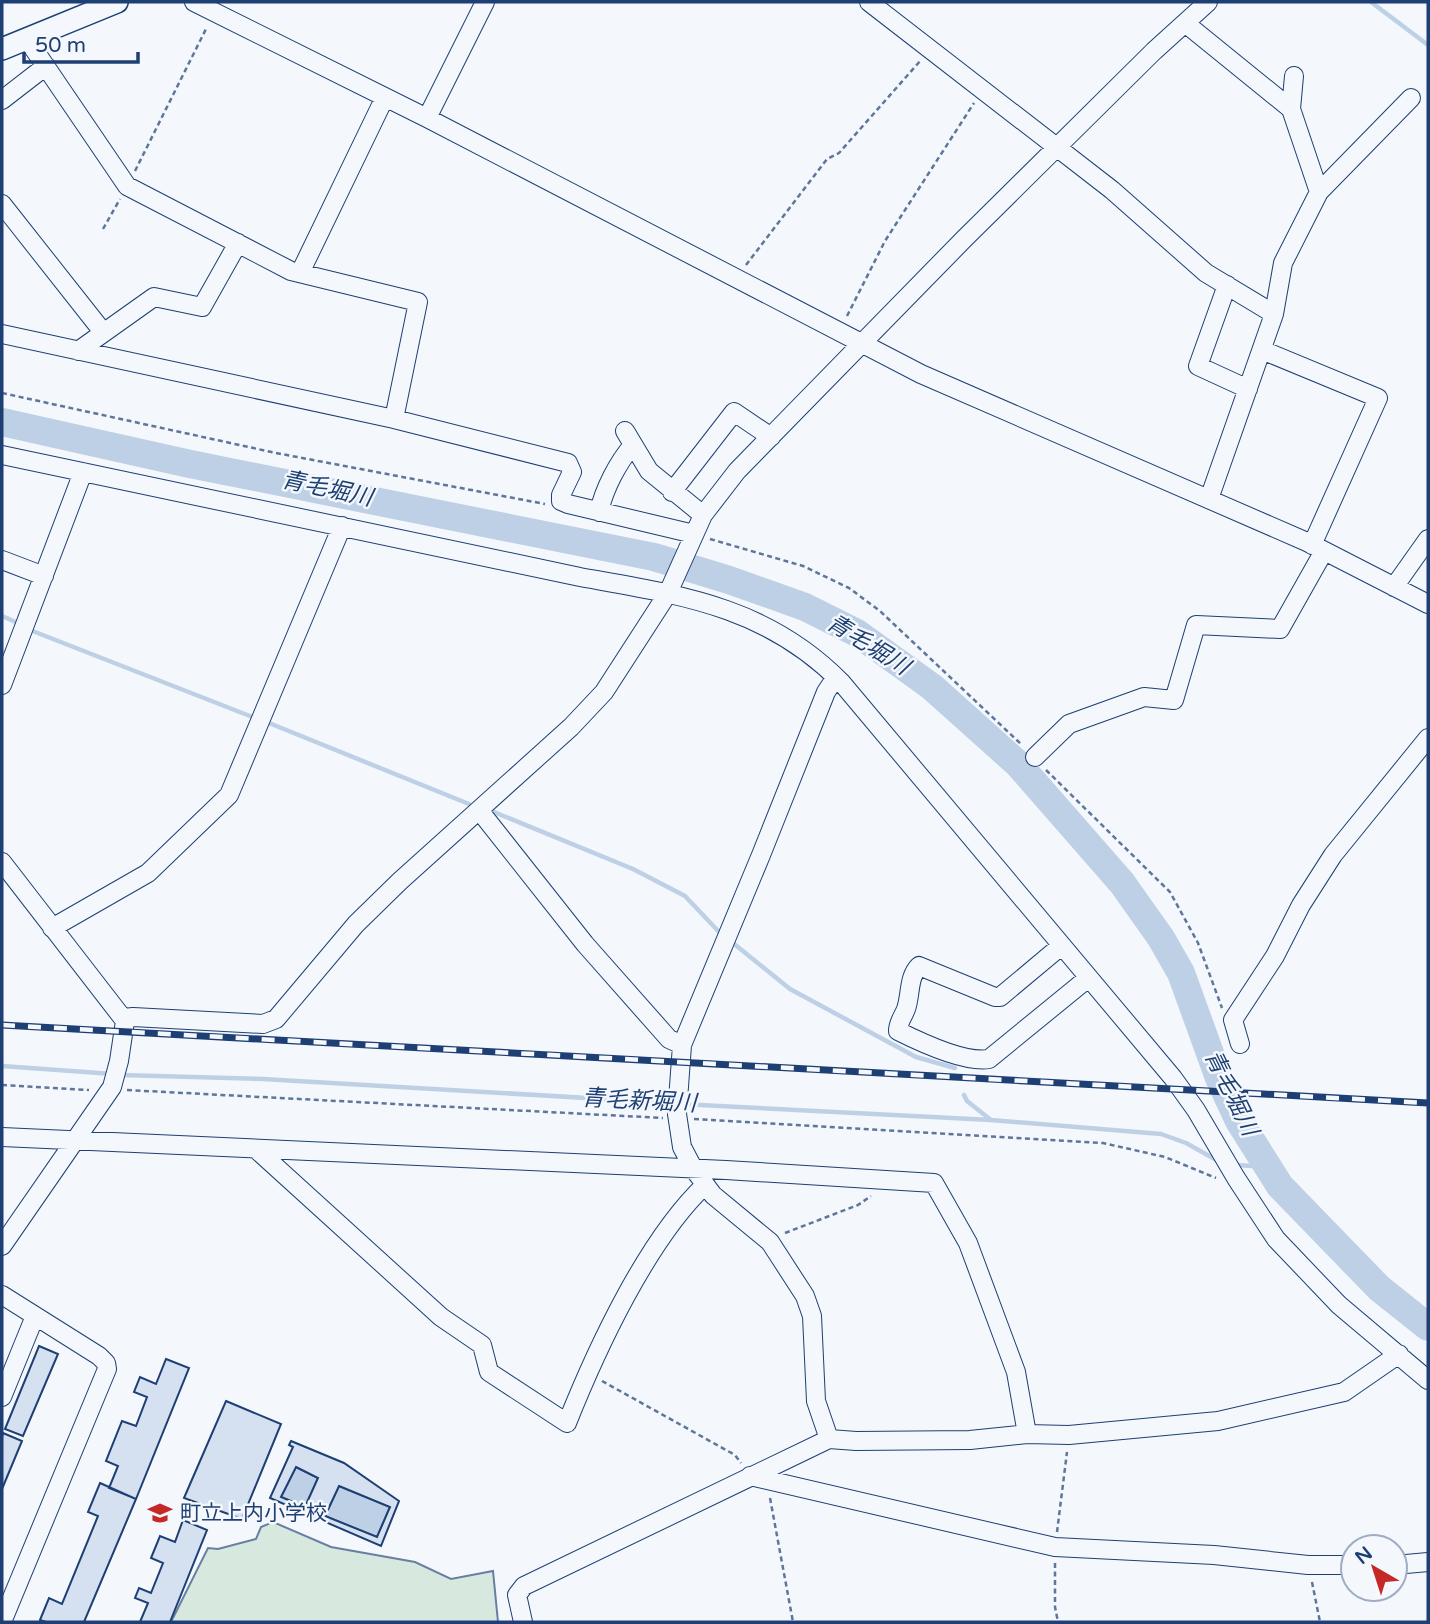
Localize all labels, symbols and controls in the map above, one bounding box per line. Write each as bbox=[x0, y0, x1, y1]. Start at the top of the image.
scale bar bbox=[24, 21, 138, 65]
text: 50 m bbox=[35, 33, 86, 58]
water label: 青毛堀川 bbox=[279, 466, 378, 513]
water label: 青毛堀川 bbox=[822, 609, 917, 683]
water label: 青毛堀川 bbox=[1198, 1046, 1265, 1143]
water label: 青毛新堀川 bbox=[581, 1084, 700, 1118]
school or university icon: 町立上内小学校 bbox=[146, 1499, 174, 1527]
place label: 町立上内小学校 bbox=[180, 1501, 327, 1526]
north arrow bbox=[1339, 1533, 1409, 1603]
text: N bbox=[1351, 1542, 1377, 1569]

